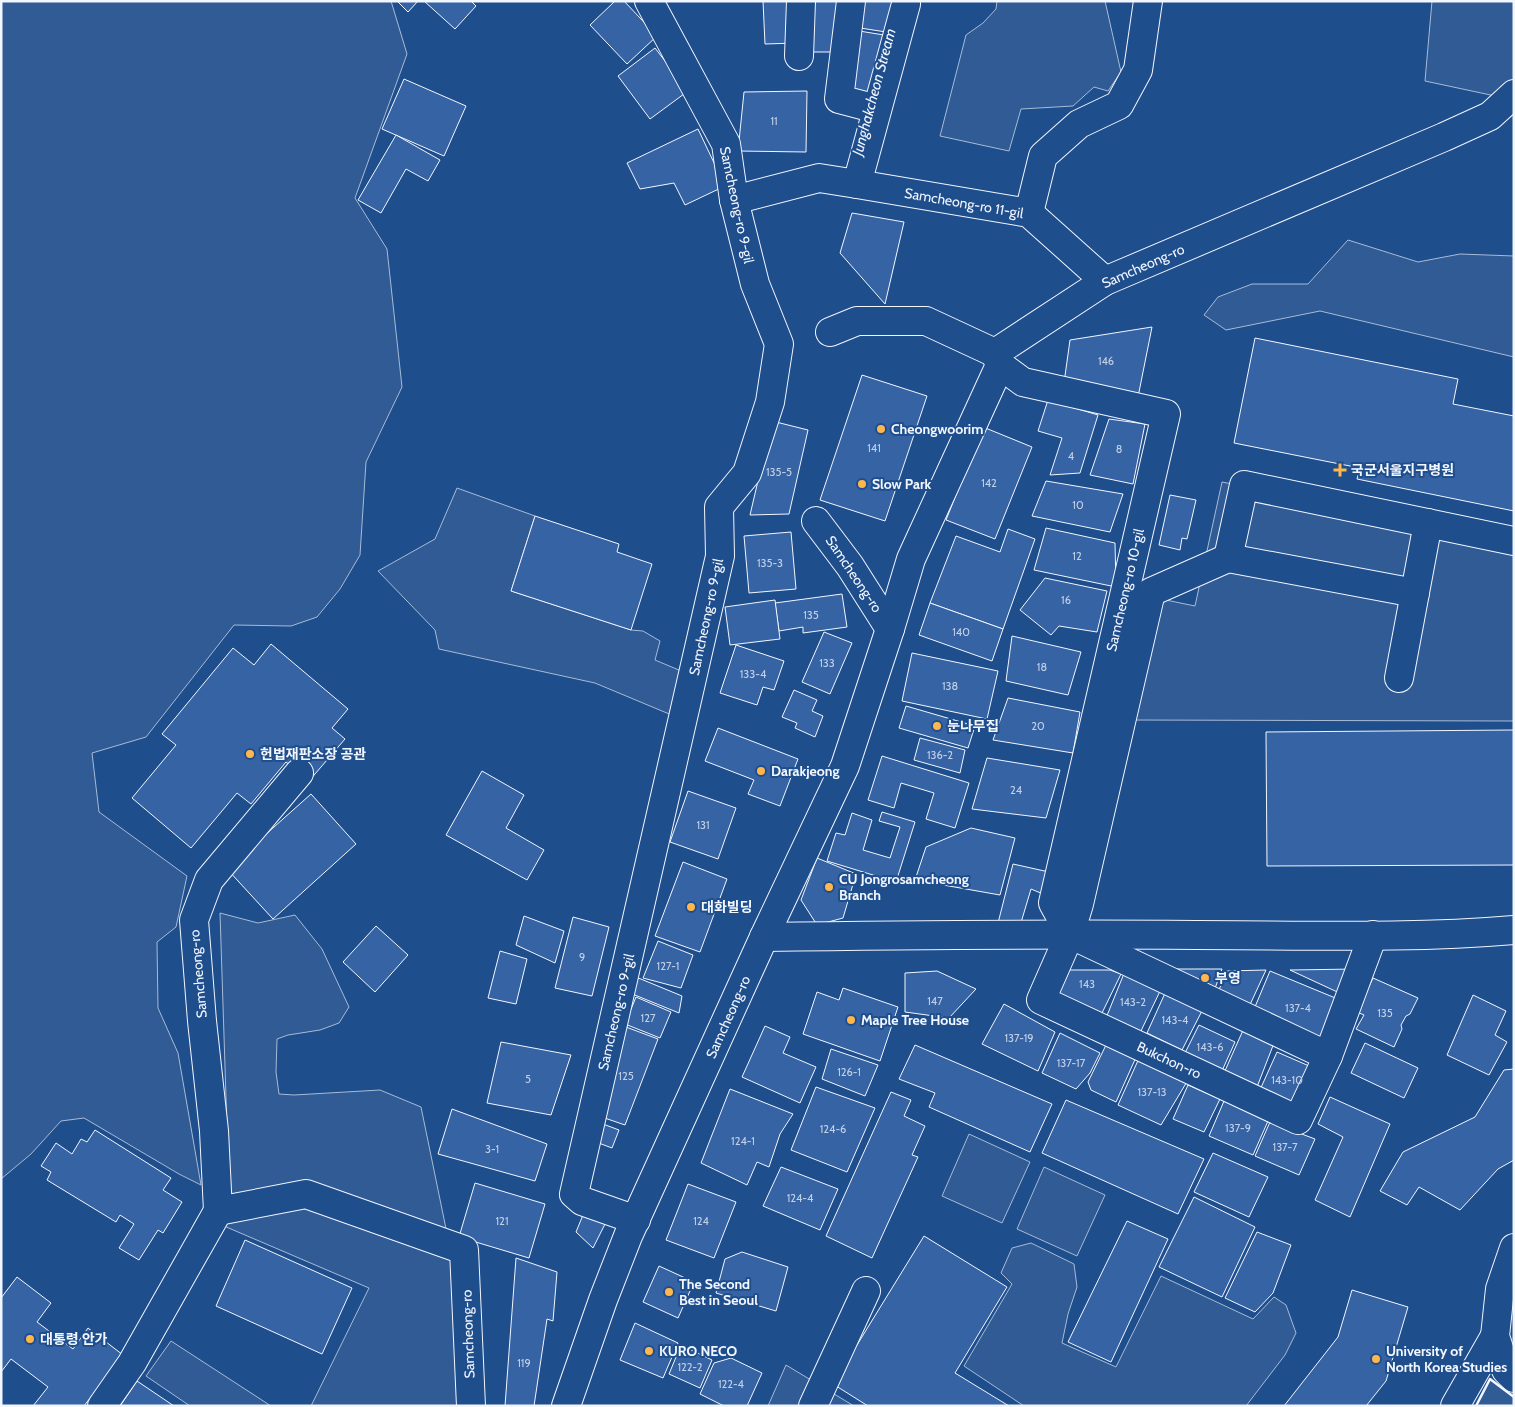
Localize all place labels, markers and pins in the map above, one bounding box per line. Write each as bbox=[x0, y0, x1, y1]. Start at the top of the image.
place label: Cheongwoorim bbox=[891, 420, 983, 438]
marker: Cheongwoorim bbox=[875, 423, 887, 435]
place label: 국군서울지구병원 bbox=[1351, 461, 1454, 479]
marker: 국군서울지구병원 bbox=[1333, 463, 1347, 477]
place label: Slow Park bbox=[872, 475, 932, 493]
marker: Slow Park bbox=[856, 478, 868, 490]
place label: 눈나무집 bbox=[947, 717, 999, 735]
marker: 눈나무집 bbox=[931, 720, 943, 732]
place label: 헌법재판소장 공관 bbox=[260, 745, 366, 763]
marker: 헌법재판소장 공관 bbox=[244, 748, 256, 760]
place label: Darakjeong bbox=[771, 762, 840, 780]
marker: Darakjeong bbox=[755, 765, 767, 777]
place label: CU Jongrosamcheong Branch bbox=[839, 870, 969, 904]
marker: CU Jongrosamcheong Branch bbox=[823, 881, 835, 893]
place label: 대화빌딩 bbox=[701, 898, 753, 916]
marker: 대화빌딩 bbox=[685, 901, 697, 913]
place label: 부영 bbox=[1215, 969, 1241, 987]
marker: 부영 bbox=[1199, 972, 1211, 984]
place label: Maple Tree House bbox=[861, 1011, 969, 1029]
marker: Maple Tree House bbox=[845, 1014, 857, 1026]
place label: The Second Best in Seoul bbox=[679, 1275, 758, 1309]
marker: The Second Best in Seoul bbox=[663, 1286, 675, 1298]
place label: 대통령 안가 bbox=[40, 1330, 108, 1348]
marker: 대통령 안가 bbox=[24, 1333, 36, 1345]
place label: KURO NECO bbox=[659, 1342, 738, 1360]
place label: University of North Korea Studies bbox=[1386, 1342, 1507, 1376]
marker: KURO NECO bbox=[643, 1345, 655, 1357]
marker: University of North Korea Studies bbox=[1370, 1353, 1382, 1365]

